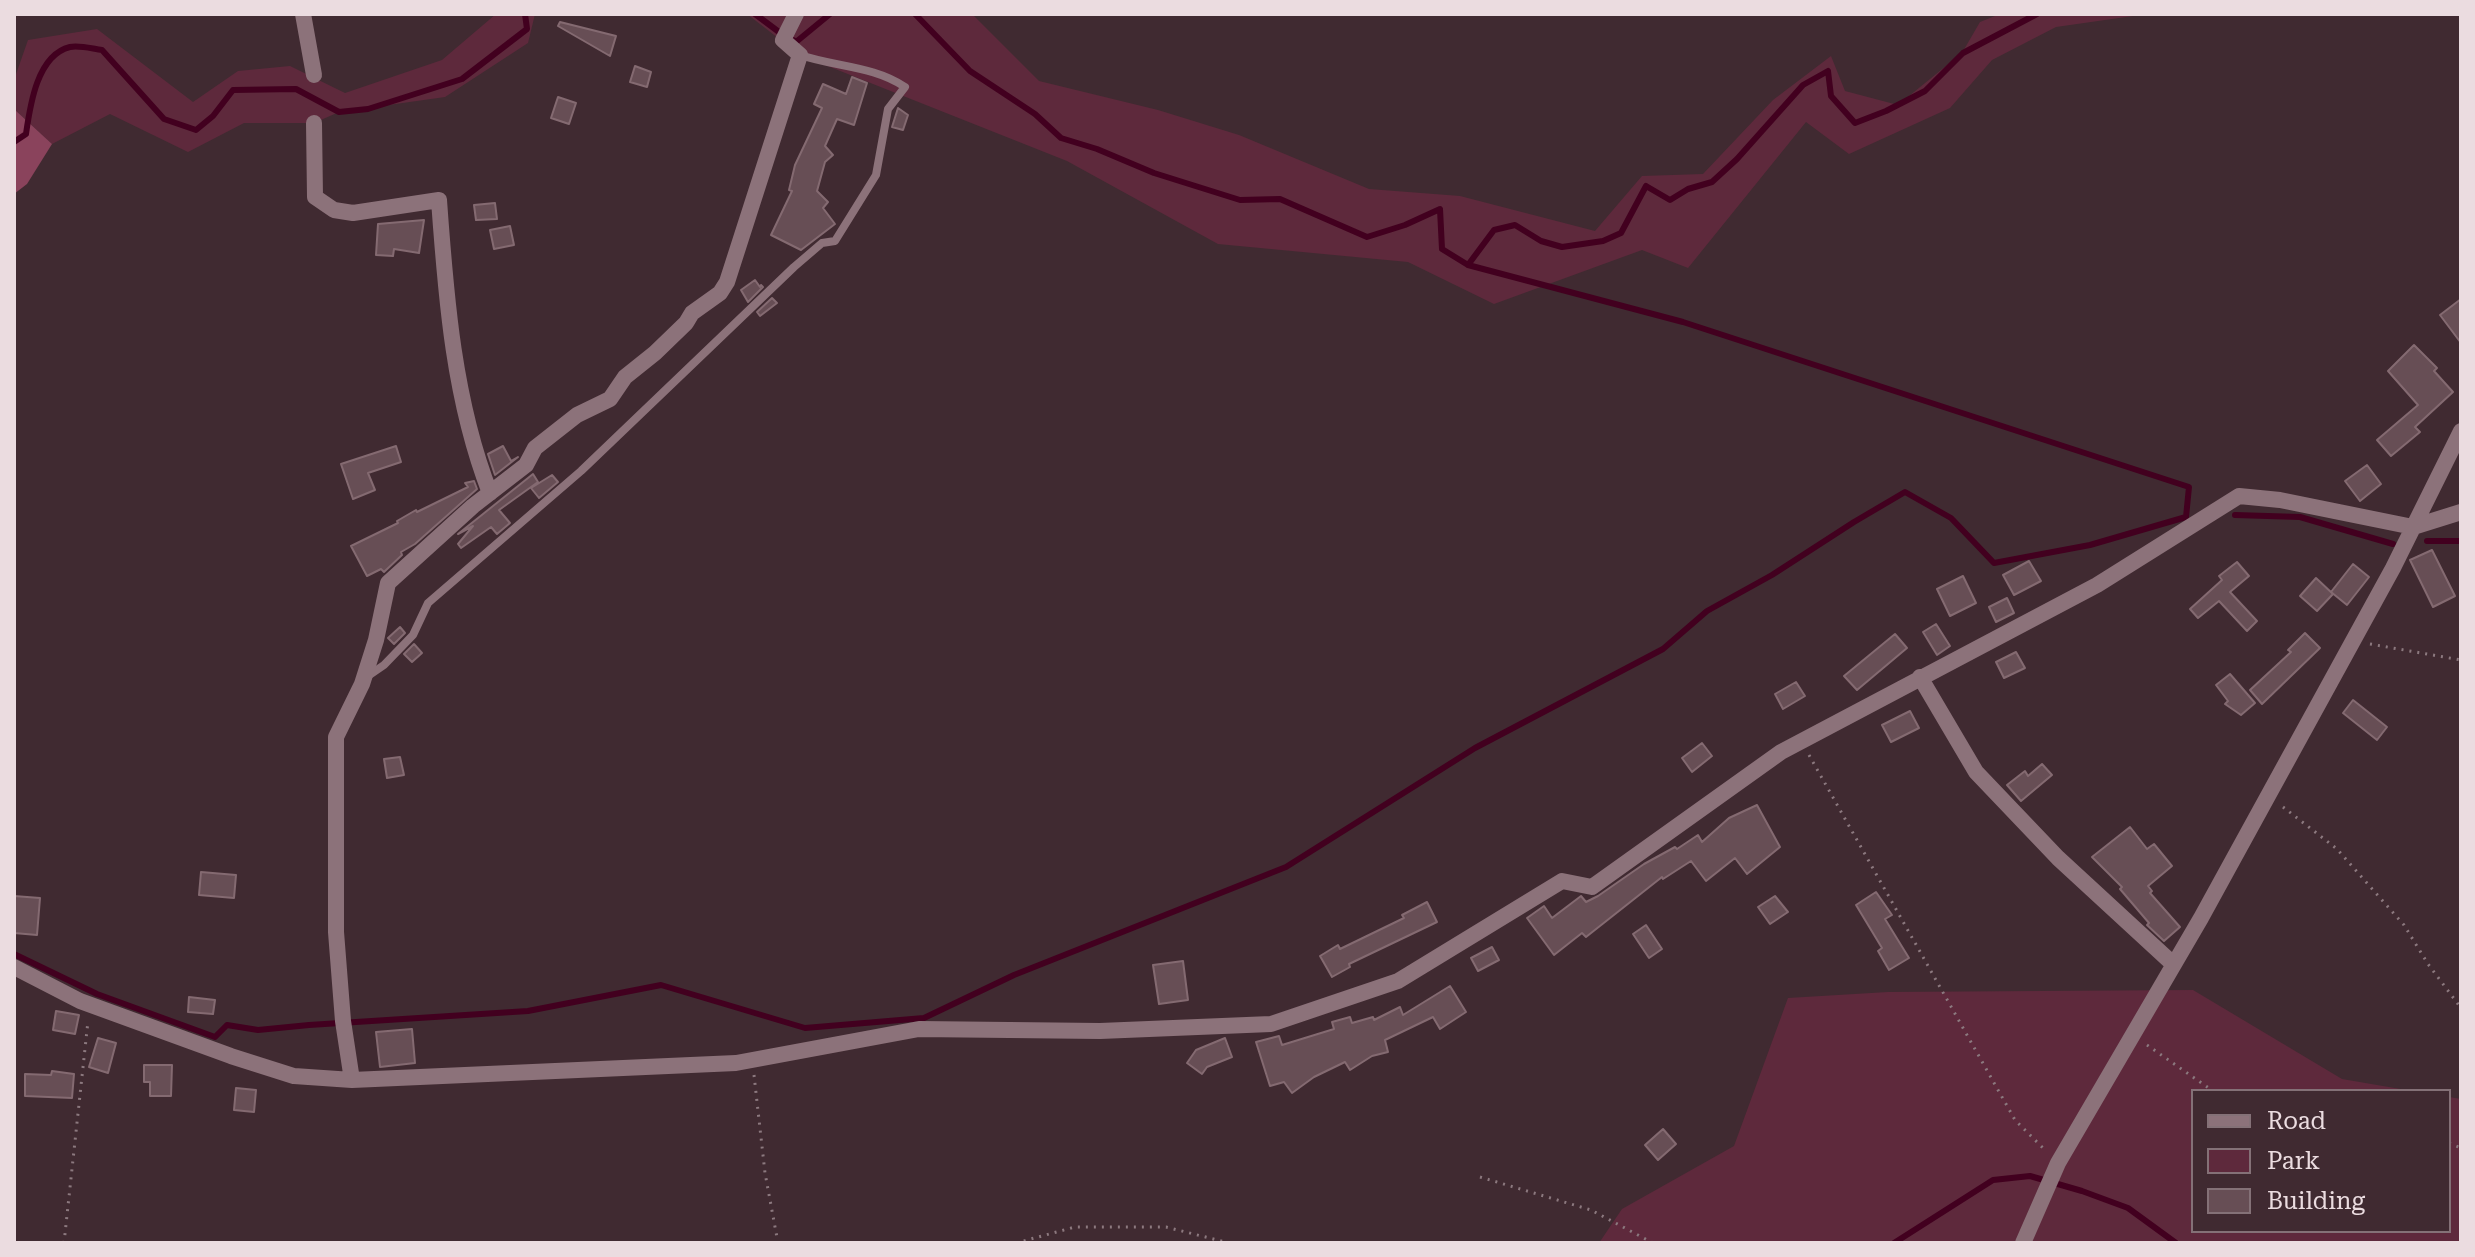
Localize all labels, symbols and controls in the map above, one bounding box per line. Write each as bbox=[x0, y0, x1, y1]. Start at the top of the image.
legend bbox=[2191, 1089, 2451, 1233]
text: Road bbox=[2267, 1107, 2326, 1135]
text: Park bbox=[2267, 1147, 2320, 1175]
text: Building bbox=[2267, 1187, 2365, 1215]

